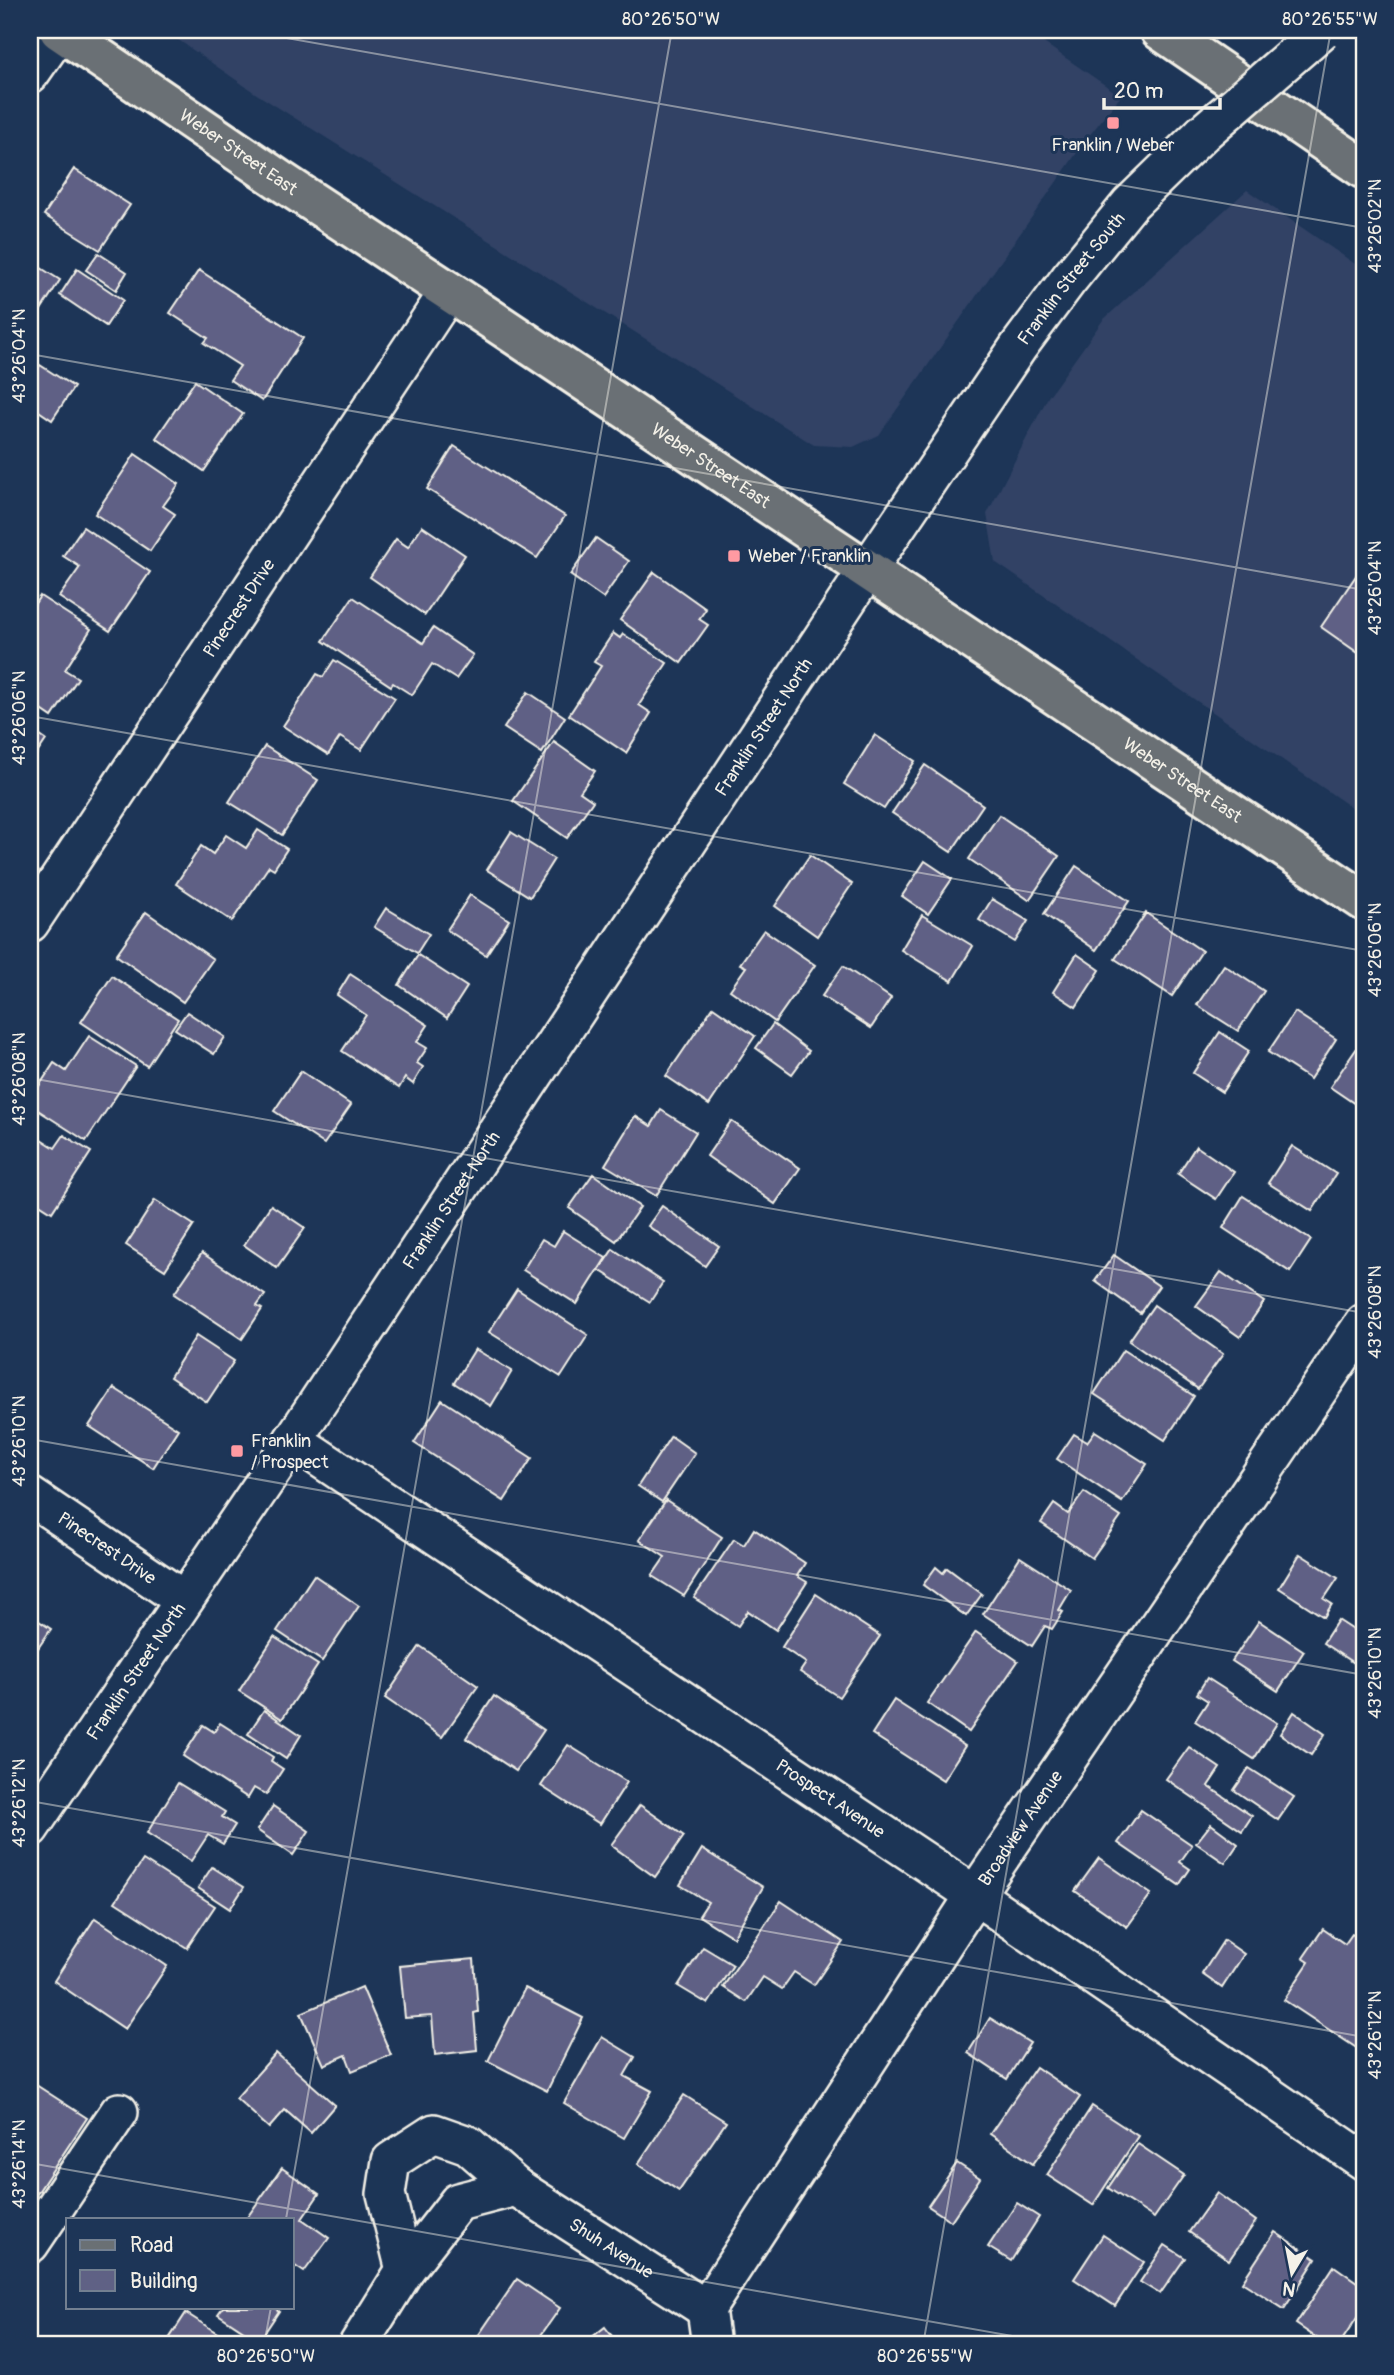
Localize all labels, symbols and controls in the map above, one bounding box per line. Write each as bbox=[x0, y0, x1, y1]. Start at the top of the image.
text: 80°26'50"W bbox=[622, 8, 720, 31]
text: 80°26'55"W bbox=[1282, 8, 1378, 31]
scale bar bbox=[1104, 66, 1219, 110]
text: 20 m bbox=[1114, 78, 1163, 105]
street label: Weber Street East bbox=[175, 104, 303, 201]
marker: Franklin / Weber bbox=[1105, 115, 1121, 131]
place label: Franklin / Weber bbox=[1052, 134, 1175, 157]
text: 43°26'02"N bbox=[1364, 179, 1387, 273]
street label: Franklin Street South bbox=[1012, 208, 1130, 349]
text: 43°26'04"N bbox=[8, 309, 31, 403]
street label: Weber Street East bbox=[647, 418, 775, 514]
text: 43°26'04"N bbox=[1364, 541, 1387, 635]
place label: Weber / Franklin bbox=[748, 545, 871, 568]
marker: Weber / Franklin bbox=[726, 548, 742, 564]
street label: Pinecrest Drive bbox=[198, 554, 280, 662]
street label: Franklin Street North bbox=[710, 654, 818, 801]
text: 43°26'06"N bbox=[8, 671, 31, 765]
street label: Weber Street East bbox=[1119, 732, 1247, 828]
text: 43°26'06"N bbox=[1364, 903, 1387, 997]
text: 43°26'08"N bbox=[8, 1032, 31, 1126]
street label: Franklin Street North bbox=[397, 1127, 505, 1274]
text: 43°26'08"N bbox=[1364, 1265, 1387, 1359]
text: 43°26'10"N bbox=[8, 1395, 31, 1487]
place label: Franklin / Prospect bbox=[251, 1430, 329, 1474]
marker: Franklin / Prospect bbox=[229, 1443, 245, 1459]
street label: Pinecrest Drive bbox=[53, 1507, 161, 1590]
street label: Franklin Street North bbox=[81, 1598, 191, 1745]
text: 43°26'10"N bbox=[1364, 1627, 1387, 1719]
street label: Prospect Avenue bbox=[771, 1754, 889, 1843]
text: 43°26'12"N bbox=[8, 1758, 31, 1848]
street label: Broadview Avenue bbox=[973, 1766, 1068, 1890]
text: 43°26'12"N bbox=[1364, 1990, 1387, 2080]
text: 43°26'14"N bbox=[8, 2119, 31, 2209]
street label: Shuh Avenue bbox=[565, 2213, 658, 2284]
legend bbox=[66, 2218, 294, 2308]
text: Road bbox=[130, 2232, 174, 2259]
north arrow bbox=[1258, 2238, 1328, 2308]
text: Building bbox=[130, 2268, 197, 2295]
text: N bbox=[1281, 2276, 1298, 2302]
text: 80°26'50"W bbox=[217, 2345, 315, 2368]
text: 80°26'55"W bbox=[877, 2345, 973, 2368]

